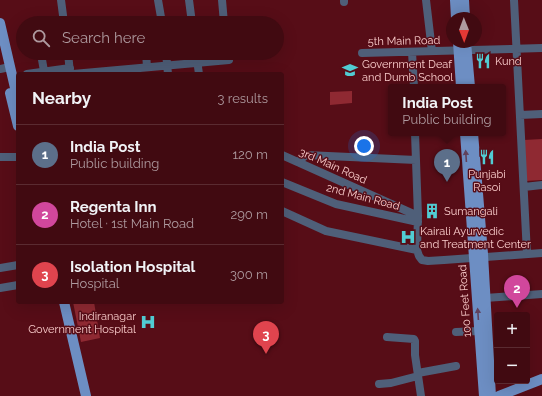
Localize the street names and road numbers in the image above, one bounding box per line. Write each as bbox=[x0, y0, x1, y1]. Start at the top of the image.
street label: 5th Main Road bbox=[368, 34, 441, 48]
street label: 3rd Main Road bbox=[297, 145, 369, 187]
street label: 2nd Main Road bbox=[325, 181, 401, 213]
street label: 100 Feet Road bbox=[456, 264, 474, 338]

